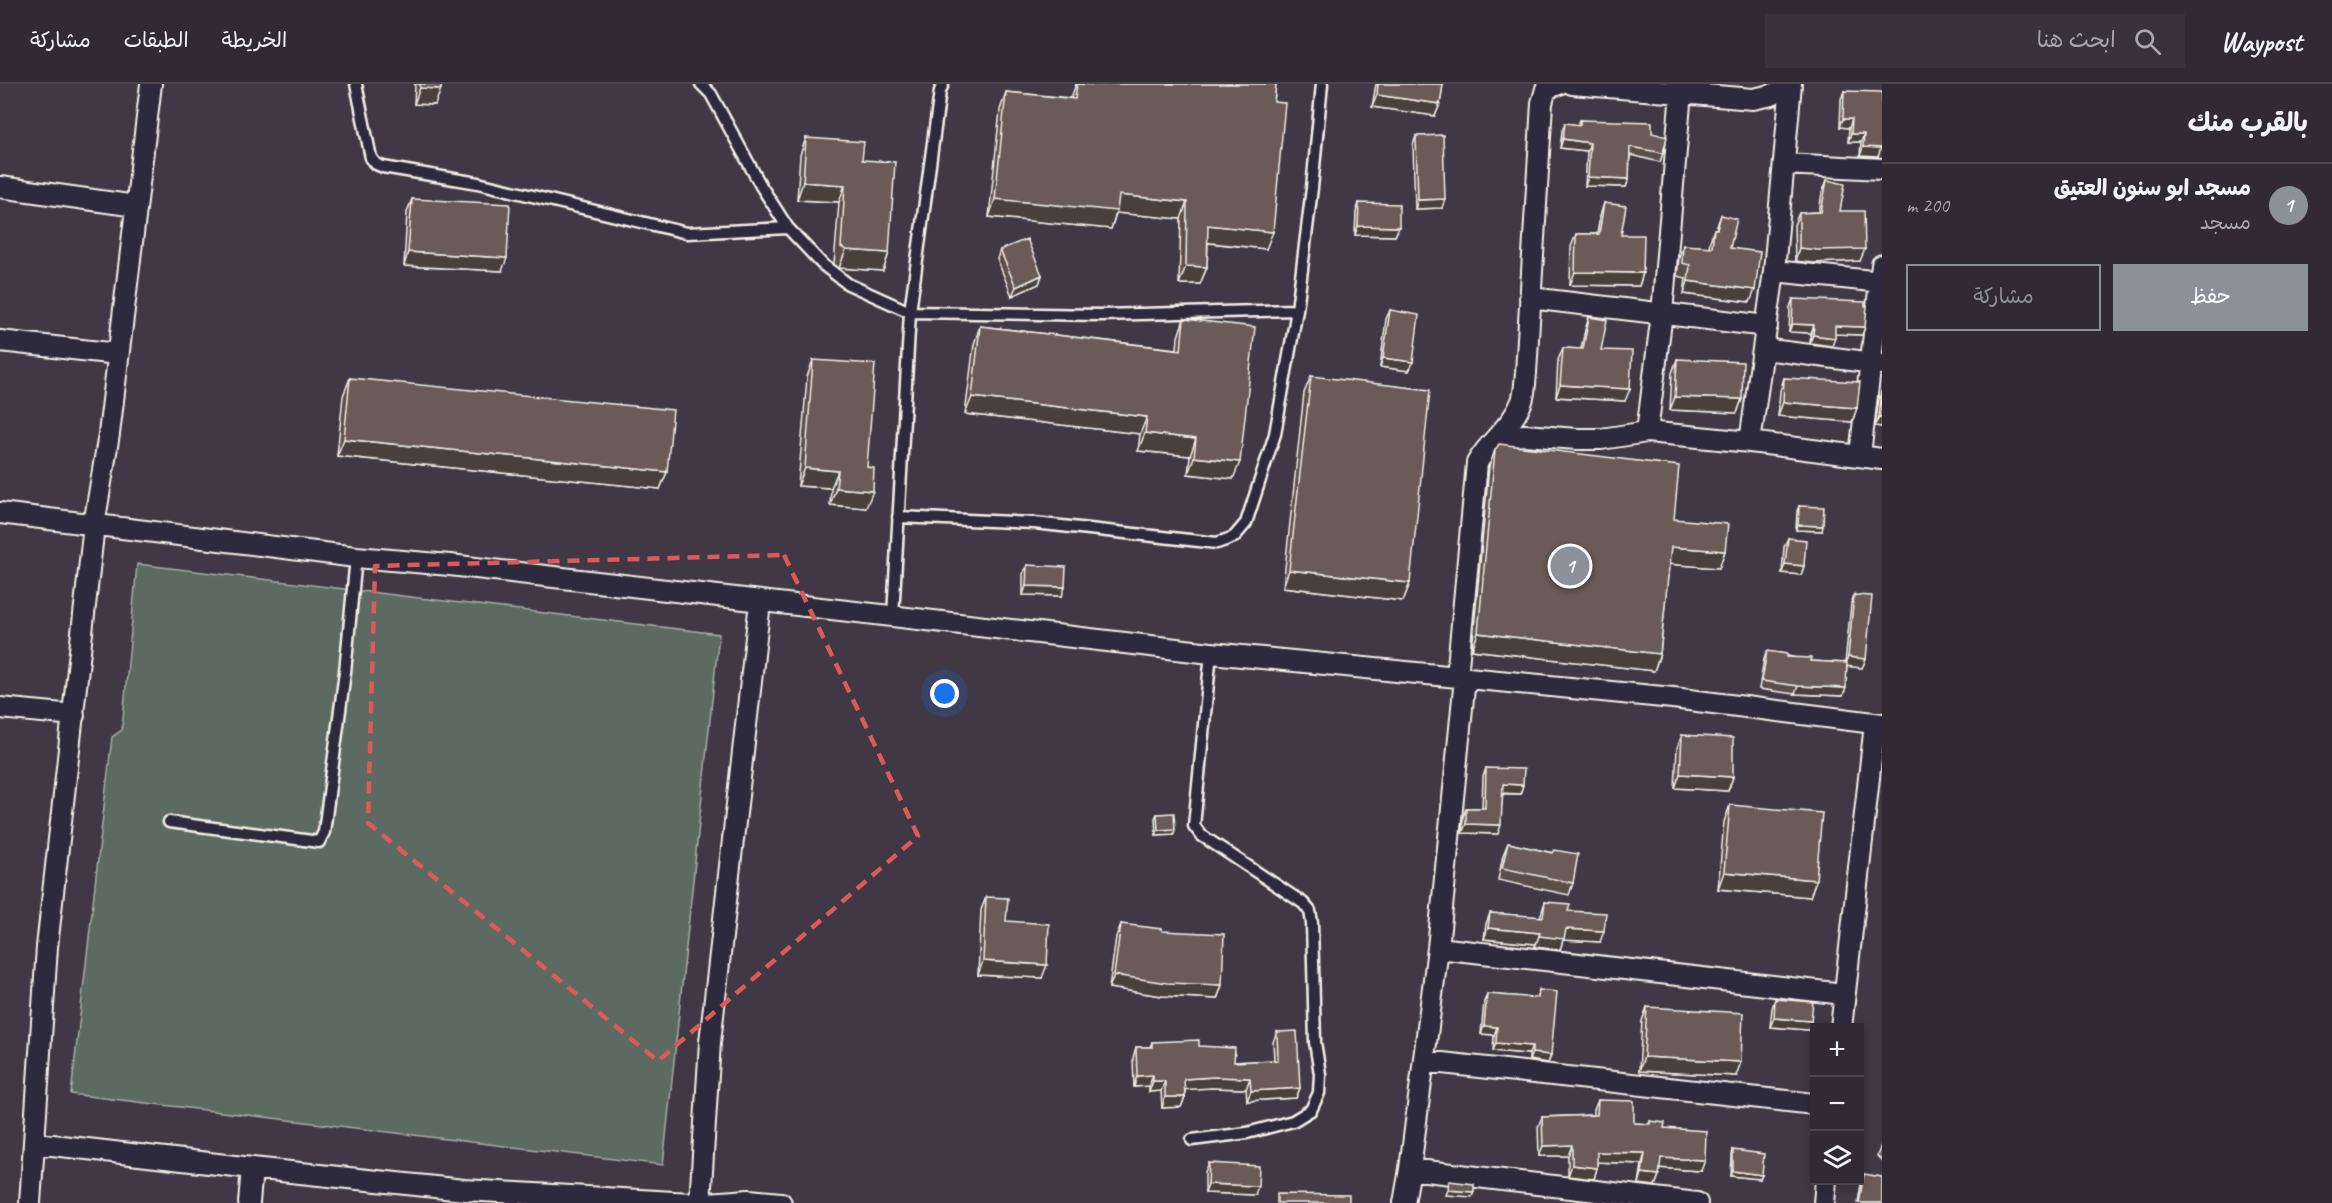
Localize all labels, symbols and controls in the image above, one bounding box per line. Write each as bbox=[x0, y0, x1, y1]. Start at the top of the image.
search box bbox=[1765, 14, 2185, 68]
text: Waypost bbox=[2221, 24, 2302, 59]
icon: search bbox=[2131, 25, 2164, 58]
text: ابحث هنا bbox=[2037, 26, 2116, 54]
text: مشاركة bbox=[30, 27, 91, 53]
text: الطبقات bbox=[124, 27, 189, 53]
text: الخريطة bbox=[222, 27, 287, 53]
text: بالقرب منك bbox=[2188, 106, 2308, 139]
text: مسجد ابو سنون العتيق bbox=[2054, 174, 2251, 202]
text: 200 m bbox=[1906, 193, 1949, 218]
text: 1 bbox=[2284, 193, 2293, 218]
text: مسجد bbox=[2200, 210, 2251, 235]
button: مشاركة bbox=[1906, 264, 2101, 331]
button: حفظ bbox=[2113, 264, 2308, 331]
pin: 1 bbox=[1550, 544, 1590, 588]
your location bbox=[930, 679, 959, 708]
map controls bbox=[1810, 1023, 1864, 1185]
button: + bbox=[1810, 1023, 1864, 1077]
button: − bbox=[1810, 1077, 1864, 1131]
button: layers bbox=[1810, 1131, 1864, 1185]

